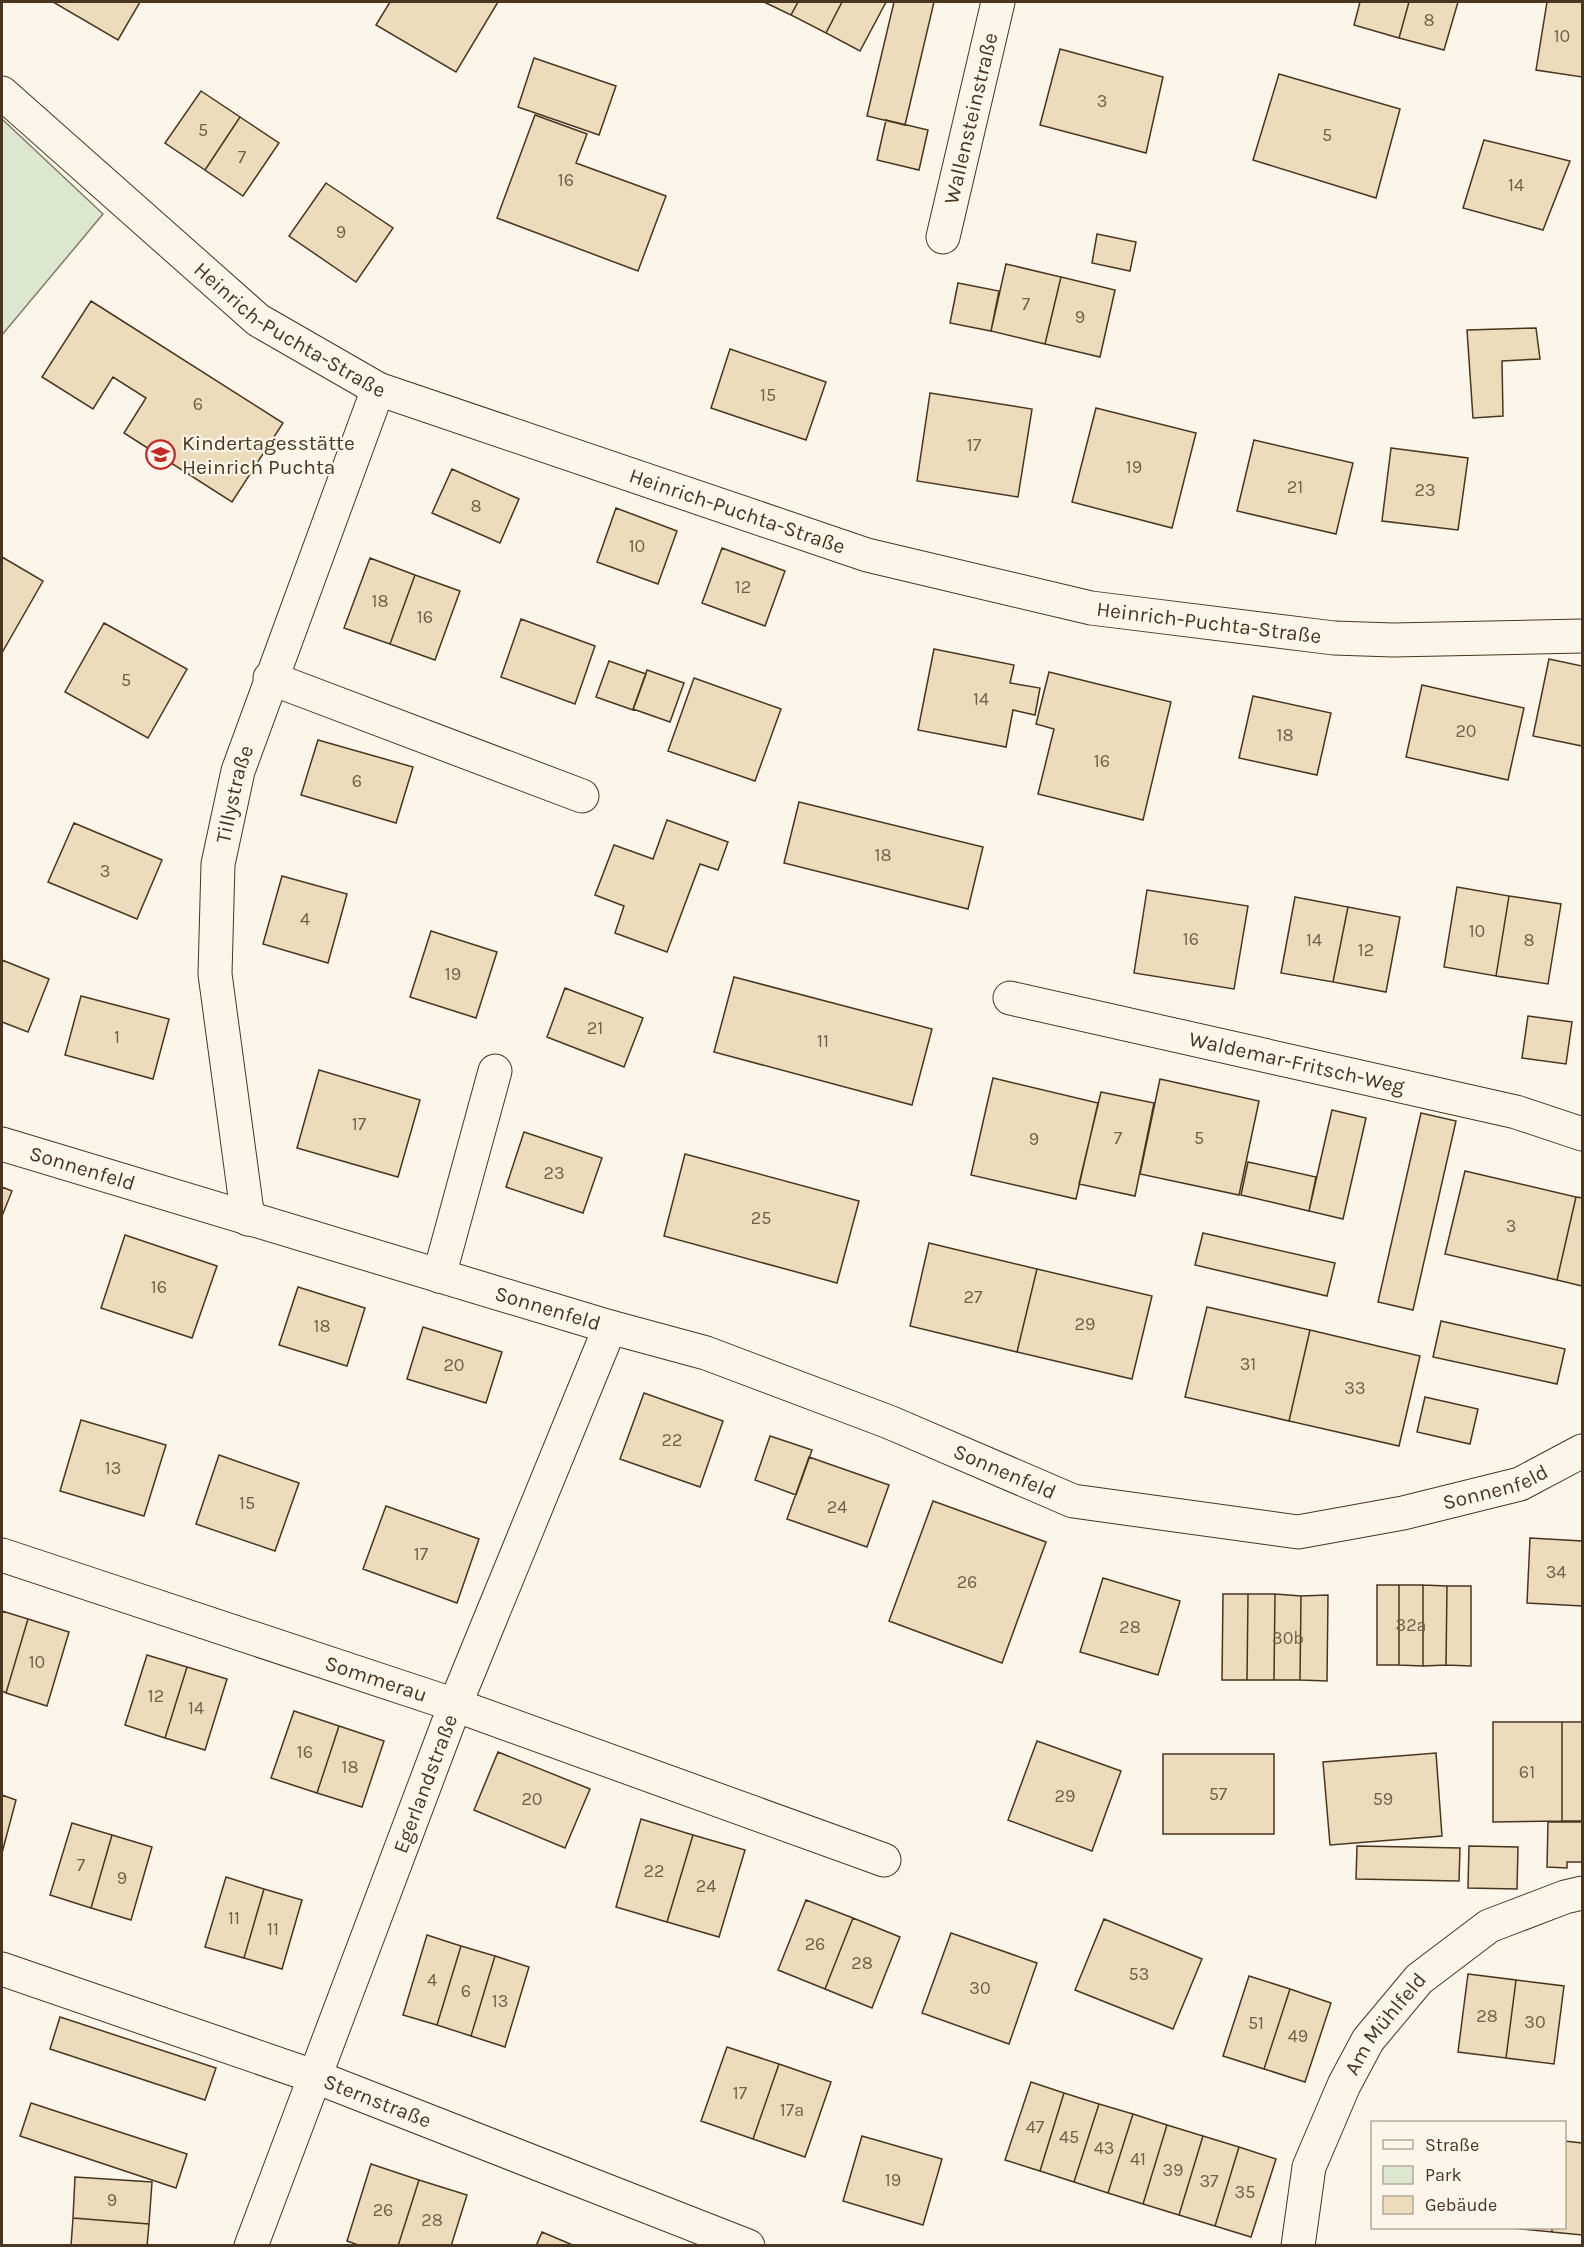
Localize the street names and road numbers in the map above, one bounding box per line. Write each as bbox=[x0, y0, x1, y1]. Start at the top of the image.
street label: Wallensteinstraße bbox=[939, 30, 1002, 206]
street label: Heinrich-Puchta-Straße bbox=[189, 257, 388, 403]
street label: Heinrich-Puchta-Straße bbox=[626, 463, 848, 559]
street label: Heinrich-Puchta-Straße bbox=[1095, 597, 1323, 648]
street label: Tillystraße bbox=[211, 742, 258, 845]
street label: Waldemar-Fritsch-Weg bbox=[1187, 1027, 1407, 1099]
street label: Sonnenfeld bbox=[27, 1141, 138, 1195]
street label: Sonnenfeld bbox=[492, 1281, 604, 1336]
street label: Sonnenfeld bbox=[950, 1439, 1060, 1504]
street label: Sonnenfeld bbox=[1440, 1459, 1552, 1515]
street label: Sommerau bbox=[322, 1651, 430, 1707]
street label: Egerlandstraße bbox=[388, 1711, 462, 1857]
street label: Am Mühlfeld bbox=[1340, 1968, 1431, 2079]
street label: Sternstraße bbox=[320, 2069, 435, 2133]

